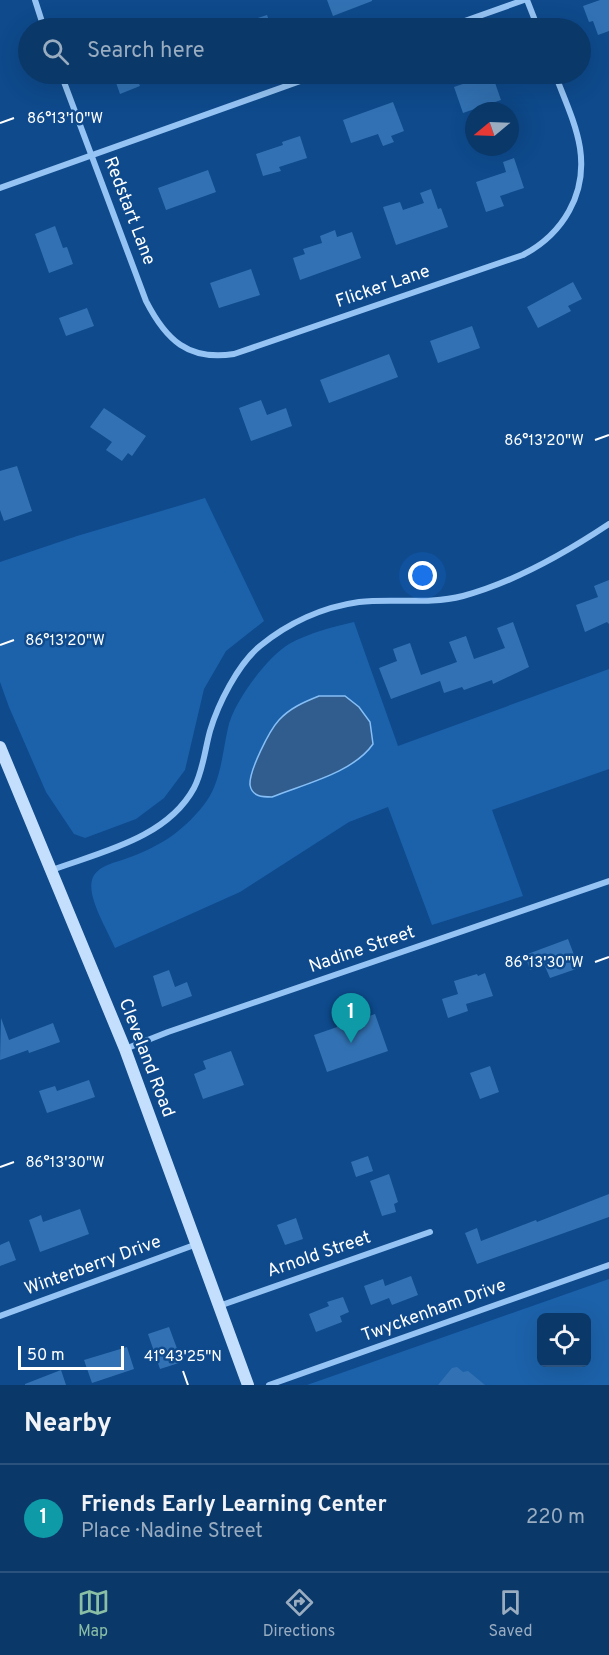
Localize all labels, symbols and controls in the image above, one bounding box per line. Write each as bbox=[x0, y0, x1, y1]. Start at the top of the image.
search box bbox=[18, 18, 591, 84]
icon: search bbox=[39, 35, 72, 68]
text: Search here bbox=[87, 38, 205, 65]
north arrow bbox=[465, 102, 519, 156]
text: 86°13'10"W bbox=[27, 110, 103, 129]
street label: Redstart Lane bbox=[98, 153, 160, 269]
street label: Flicker Lane bbox=[333, 260, 433, 314]
text: 86°13'20"W bbox=[504, 432, 584, 451]
your location bbox=[408, 561, 437, 590]
text: 86°13'20"W bbox=[25, 632, 105, 651]
street label: Nadine Street bbox=[306, 921, 418, 979]
text: 86°13'30"W bbox=[504, 954, 584, 973]
pin: 1 bbox=[332, 994, 370, 1043]
street label: Cleveland Road bbox=[113, 995, 179, 1121]
text: 86°13'30"W bbox=[25, 1154, 105, 1173]
street label: Arnold Street bbox=[264, 1227, 374, 1283]
street label: Winterberry Drive bbox=[22, 1231, 164, 1301]
street label: Twyckenham Drive bbox=[359, 1274, 509, 1348]
map controls bbox=[537, 1313, 591, 1367]
button: locate bbox=[537, 1313, 591, 1367]
scale bar bbox=[18, 1343, 124, 1370]
text: 50 m bbox=[27, 1346, 65, 1366]
text: 41°43'25"N bbox=[144, 1348, 222, 1367]
text: Nearby bbox=[24, 1408, 112, 1441]
text: Friends Early Learning Center bbox=[81, 1492, 387, 1519]
text: 1 bbox=[40, 1505, 48, 1531]
text: 220 m bbox=[526, 1505, 585, 1531]
text: Place · Nadine Street bbox=[81, 1519, 263, 1545]
tab: Map bbox=[77, 1586, 110, 1642]
tab: Directions bbox=[263, 1586, 335, 1642]
tab: Saved bbox=[488, 1586, 532, 1642]

